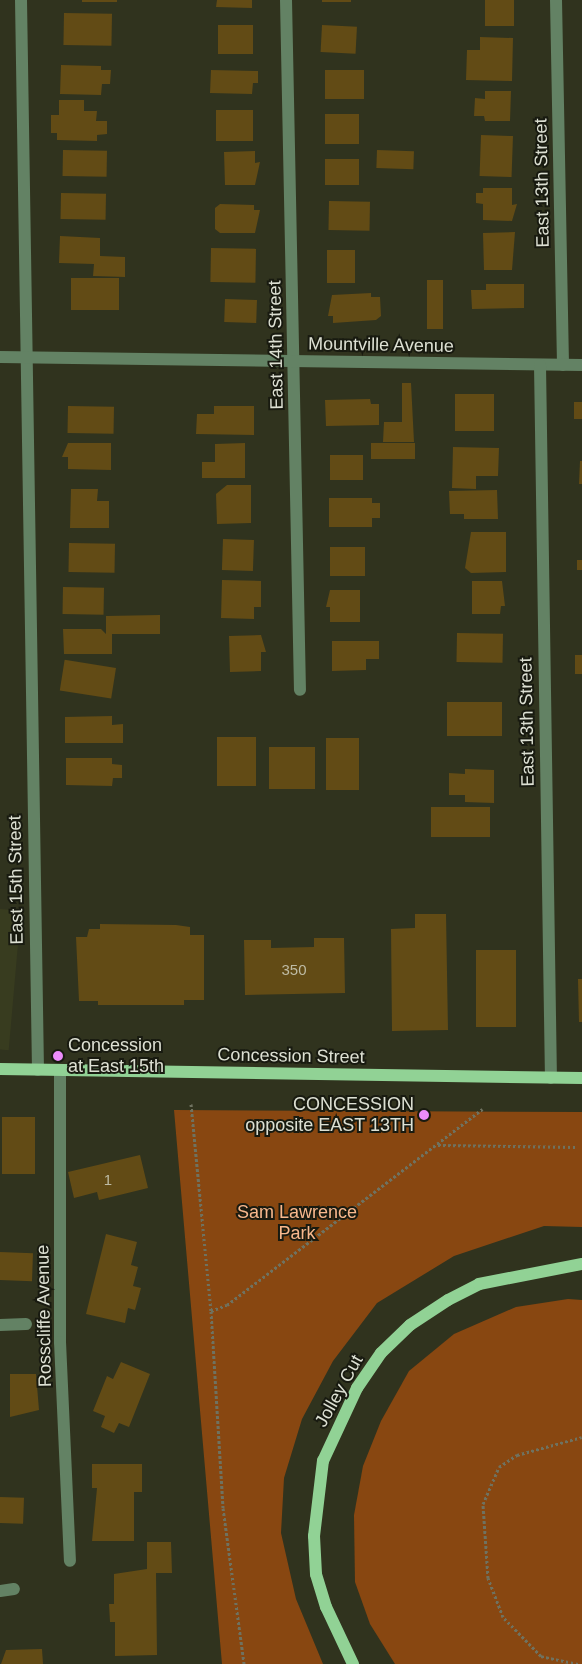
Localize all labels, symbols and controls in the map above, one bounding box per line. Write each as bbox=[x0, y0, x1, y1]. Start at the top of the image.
street label: East 13th Street bbox=[530, 118, 554, 248]
street label: East 14th Street bbox=[264, 280, 288, 410]
street label: Mountville Avenue bbox=[307, 333, 455, 357]
street label: East 13th Street bbox=[515, 657, 539, 787]
street label: East 15th Street bbox=[4, 815, 28, 945]
house number: 350 bbox=[281, 961, 307, 979]
place label: Concession at East 15th bbox=[68, 1035, 164, 1078]
street label: Concession Street bbox=[217, 1044, 365, 1068]
marker: Concession at East 15th bbox=[52, 1050, 64, 1062]
place label: CONCESSION opposite EAST 13TH bbox=[245, 1094, 414, 1136]
marker: CONCESSION opposite EAST 13TH bbox=[418, 1109, 430, 1121]
house number: 1 bbox=[104, 1171, 112, 1189]
park label: Sam Lawrence Park bbox=[237, 1202, 357, 1244]
street label: Rosscliffe Avenue bbox=[32, 1244, 56, 1388]
street label: Jolley Cut bbox=[310, 1351, 368, 1431]

